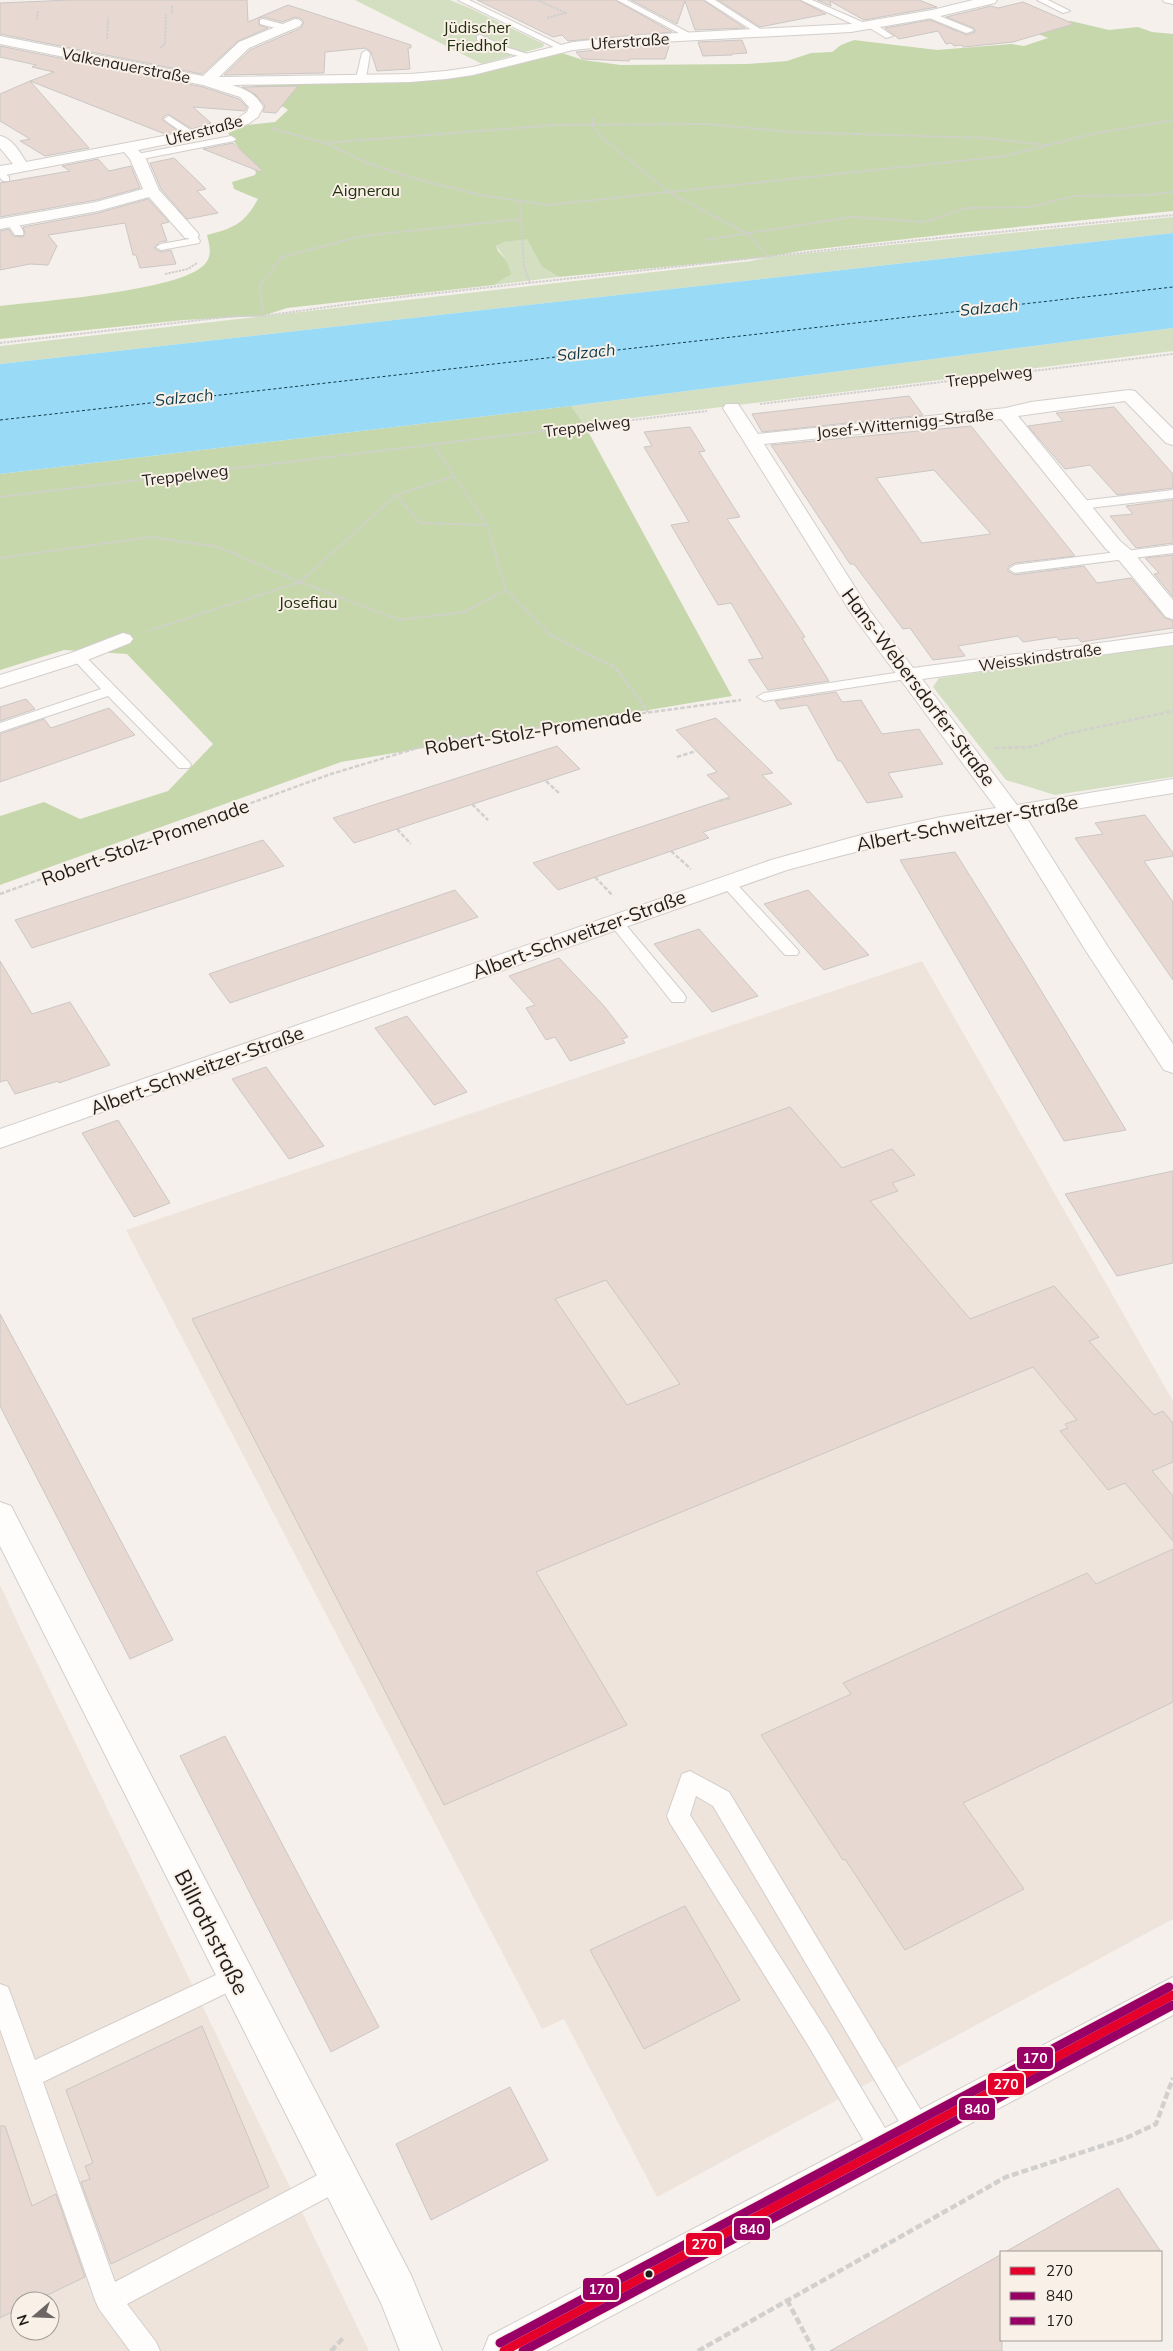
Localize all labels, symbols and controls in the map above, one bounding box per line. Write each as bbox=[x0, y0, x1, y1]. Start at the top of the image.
park label: Jüdischer Friedhof bbox=[443, 17, 511, 55]
street label: Uferstraße bbox=[590, 28, 670, 54]
street label: Valkenauerstraße bbox=[60, 43, 192, 87]
street label: Uferstraße bbox=[163, 110, 245, 150]
park label: Aignerau bbox=[332, 180, 400, 200]
water label: Salzach bbox=[959, 294, 1019, 320]
water label: Salzach bbox=[556, 339, 616, 365]
street label: Treppelweg bbox=[945, 361, 1033, 391]
water label: Salzach bbox=[154, 384, 214, 410]
street label: Josef-Witternigg-Straße bbox=[815, 404, 995, 442]
street label: Treppelweg bbox=[543, 411, 631, 441]
street label: Treppelweg bbox=[141, 460, 229, 490]
street label: Hans-Webersdorfer-Straße bbox=[837, 583, 1001, 791]
park label: Josefiau bbox=[278, 592, 338, 612]
street label: Weisskindstraße bbox=[977, 638, 1103, 676]
street label: Robert-Stolz-Promenade bbox=[423, 702, 643, 760]
street label: Albert-Schweitzer-Straße bbox=[854, 790, 1080, 856]
street label: Robert-Stolz-Promenade bbox=[38, 793, 252, 891]
street label: Albert-Schweitzer-Straße bbox=[469, 884, 689, 984]
street label: Albert-Schweitzer-Straße bbox=[87, 1020, 307, 1120]
street label: Billrothstraße bbox=[168, 1865, 256, 1999]
line badge: 170 bbox=[1016, 2046, 1054, 2070]
text: 170 bbox=[1022, 2049, 1048, 2067]
line badge: 270 bbox=[987, 2072, 1025, 2096]
text: 270 bbox=[993, 2075, 1019, 2093]
line badge: 840 bbox=[958, 2097, 996, 2121]
text: 840 bbox=[964, 2100, 990, 2118]
line badge: 840 bbox=[733, 2217, 771, 2241]
text: 840 bbox=[739, 2220, 765, 2238]
line badge: 270 bbox=[685, 2232, 723, 2256]
text: 270 bbox=[691, 2235, 717, 2253]
legend bbox=[1000, 2251, 1163, 2341]
text: 270 bbox=[1046, 2261, 1073, 2280]
unlabelled marker bbox=[644, 2269, 654, 2279]
line badge: 170 bbox=[582, 2277, 620, 2301]
text: 170 bbox=[588, 2280, 614, 2298]
text: 840 bbox=[1046, 2286, 1073, 2305]
north arrow bbox=[10, 2291, 60, 2341]
text: 170 bbox=[1046, 2311, 1073, 2330]
text: N bbox=[12, 2312, 33, 2328]

